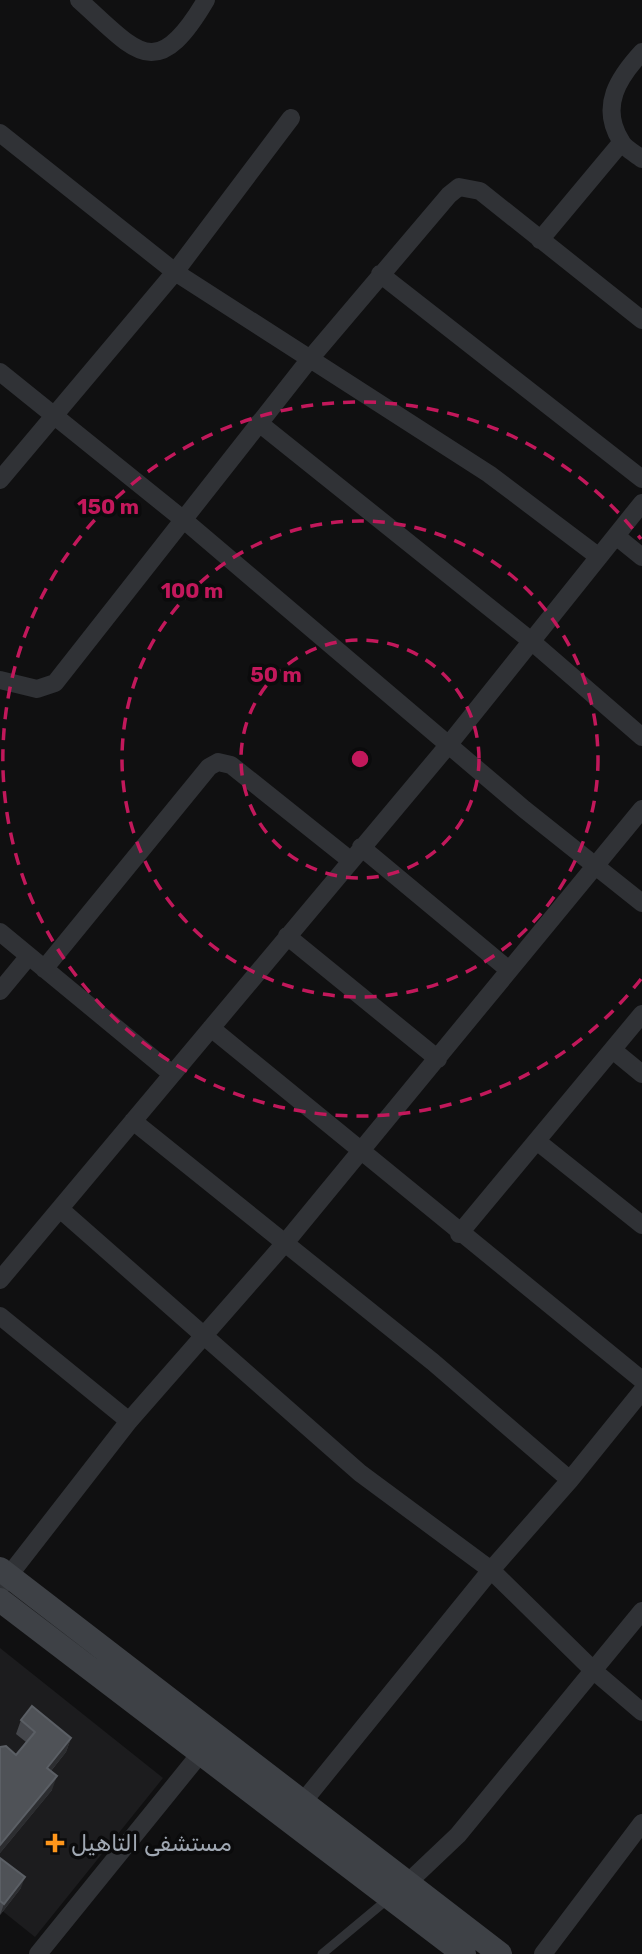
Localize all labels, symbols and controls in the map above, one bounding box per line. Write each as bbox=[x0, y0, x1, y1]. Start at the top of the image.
text: 150 m bbox=[77, 494, 139, 519]
text: 100 m bbox=[161, 578, 223, 603]
text: 50 m bbox=[250, 662, 302, 687]
centre of rings bbox=[348, 747, 372, 771]
place label: مستشفى التاهيل bbox=[71, 1829, 232, 1857]
marker: مستشفى التاهيل bbox=[45, 1833, 65, 1853]

